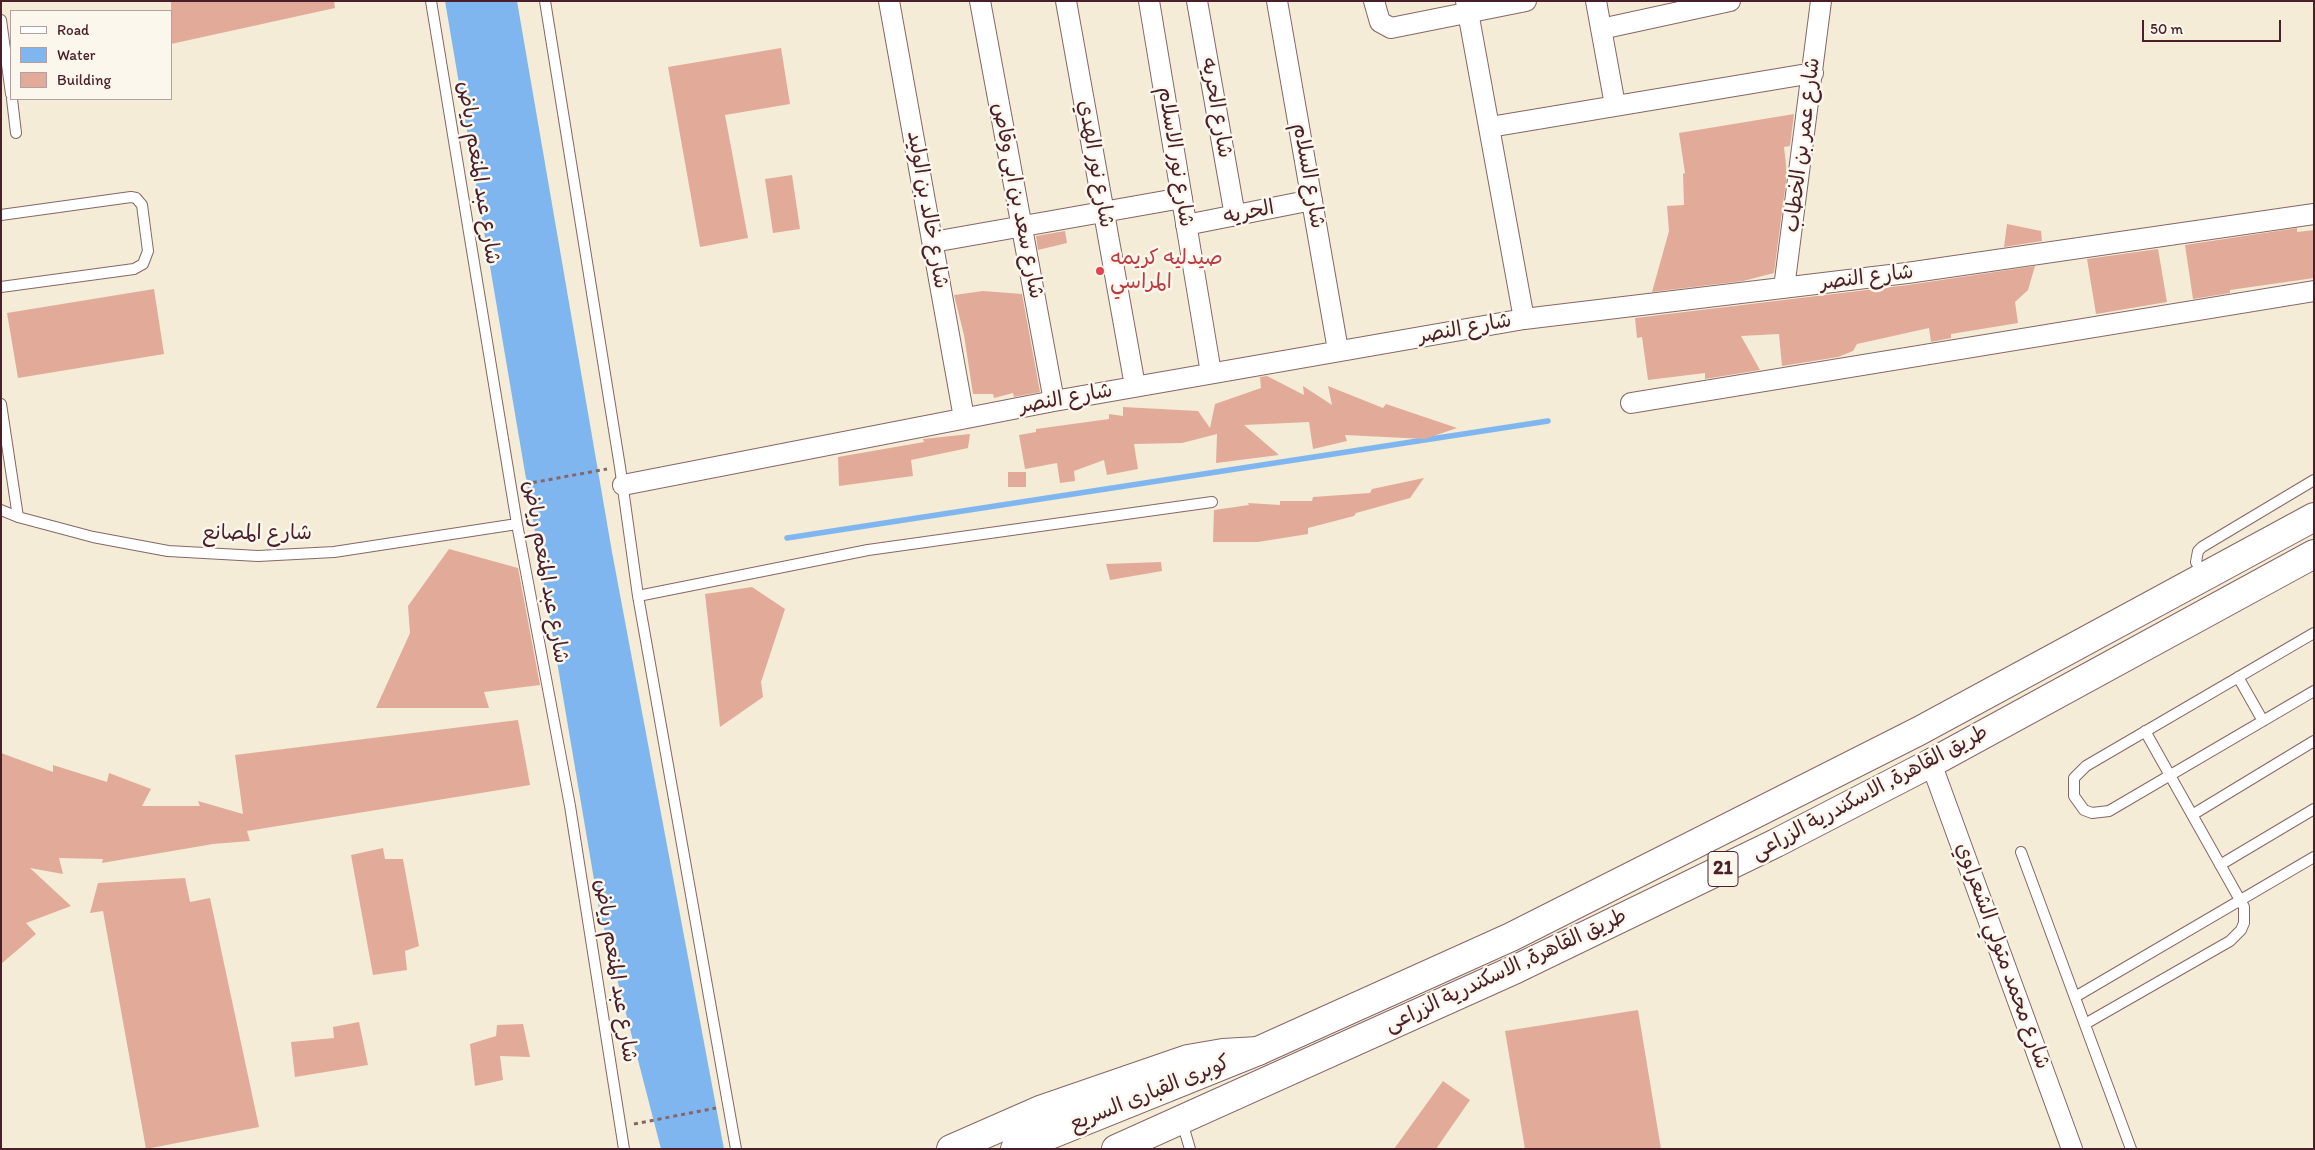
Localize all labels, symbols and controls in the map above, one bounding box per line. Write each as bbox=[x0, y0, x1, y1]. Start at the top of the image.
legend bbox=[10, 10, 172, 100]
scale bar bbox=[2145, 10, 2284, 42]
text: 50 m bbox=[2150, 20, 2183, 38]
text: Road bbox=[57, 21, 89, 39]
text: Water bbox=[57, 46, 95, 64]
street label: شارع الحريه bbox=[1195, 56, 1237, 160]
street label: شارع عمر بن الخطاب bbox=[1780, 56, 1826, 234]
text: Building bbox=[57, 71, 111, 89]
street label: شارع عبد المنعم رياض bbox=[451, 80, 505, 266]
street label: شارع نور الاسلام bbox=[1152, 85, 1198, 229]
street label: شارع نور الهدي bbox=[1071, 98, 1119, 230]
street label: شارع سعد بن ابى وقاص bbox=[986, 101, 1048, 301]
street label: شارع السلام bbox=[1286, 121, 1330, 231]
street label: شارع خالد بن الوليد bbox=[901, 129, 953, 291]
street label: الحريه bbox=[1221, 196, 1277, 230]
place label: صيدليه كريمه المراسي bbox=[1110, 246, 1223, 296]
street label: شارع النصر bbox=[1819, 260, 1915, 296]
marker: صيدليه كريمه المراسي bbox=[1094, 265, 1106, 277]
street label: شارع النصر bbox=[1417, 308, 1513, 350]
street label: شارع النصر bbox=[1018, 378, 1114, 420]
street label: شارع عبد المنعم رياض bbox=[517, 479, 573, 665]
street label: شارع المصانع bbox=[202, 521, 312, 547]
street label: طريق القاهرة, الاسكندرية الزراعى bbox=[1747, 720, 1993, 866]
street label: شارع محمد متولي الشعراوي bbox=[1949, 839, 2055, 1073]
road number: 21 bbox=[1708, 852, 1738, 886]
street label: شارع عبد المنعم رياض bbox=[588, 878, 642, 1064]
street label: طريق القاهرة, الاسكندرية الزراعى bbox=[1381, 904, 1631, 1038]
street label: كوبرى القبارى السريع bbox=[1066, 1050, 1234, 1138]

